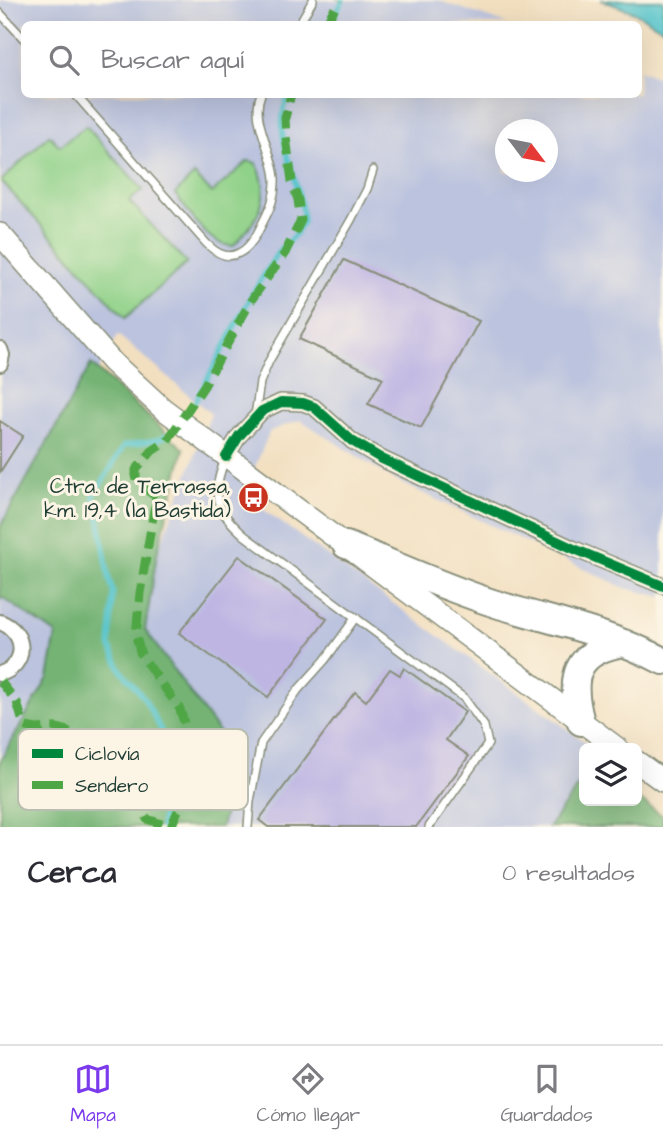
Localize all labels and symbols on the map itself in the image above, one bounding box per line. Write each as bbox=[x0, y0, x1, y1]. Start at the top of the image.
north arrow bbox=[495, 119, 558, 182]
place label: Ctra. de Terrassa, km. 19,4 (la Bastida) bbox=[44, 472, 231, 525]
bus stop icon: Ctra. de Terrassa, km. 19,4 (la Bastida) bbox=[237, 481, 271, 515]
legend bbox=[18, 729, 248, 810]
text: Ciclovía bbox=[75, 741, 140, 768]
text: Sendero bbox=[75, 773, 148, 800]

